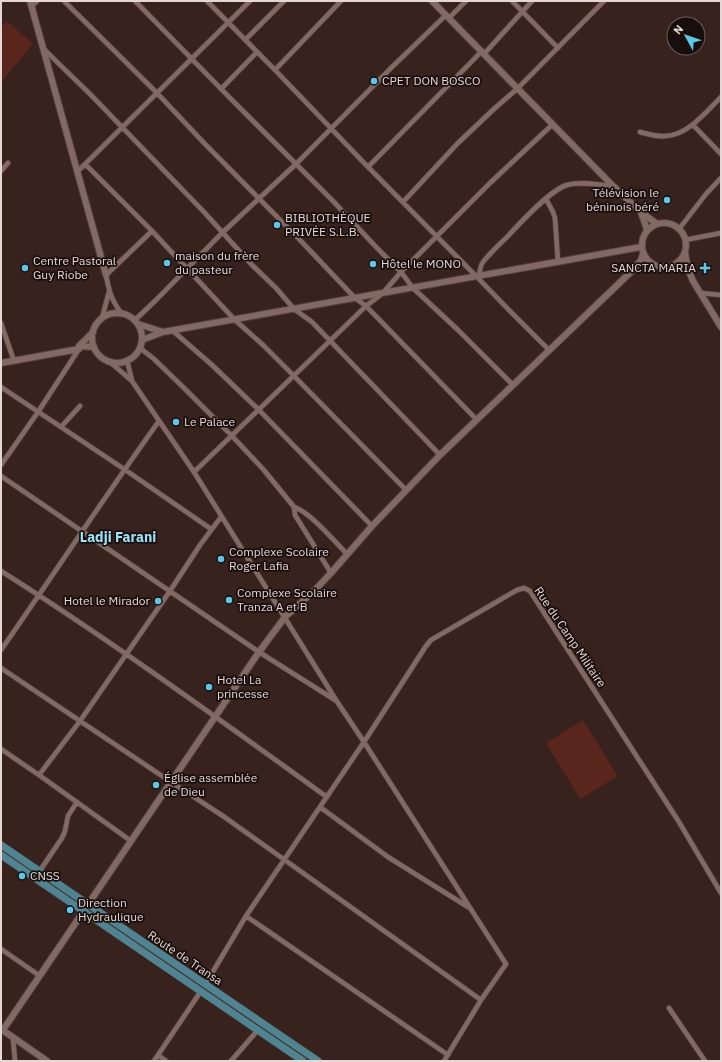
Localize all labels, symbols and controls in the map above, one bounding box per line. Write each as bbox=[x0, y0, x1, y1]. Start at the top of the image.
north arrow bbox=[666, 16, 706, 56]
text: N bbox=[670, 22, 686, 37]
place label: CPET DON BOSCO bbox=[382, 73, 480, 88]
marker: CPET DON BOSCO bbox=[369, 76, 379, 86]
place label: Télévision le béninois béré bbox=[586, 185, 659, 214]
marker: Télévision le béninois béré bbox=[662, 195, 672, 205]
place label: BIBLIOTHÈQUE PRIVÉE S.L.B. bbox=[285, 210, 371, 239]
marker: BIBLIOTHÈQUE PRIVÉE S.L.B. bbox=[272, 220, 282, 230]
place label: maison du frère du pasteur bbox=[175, 248, 260, 277]
place label: Centre Pastoral Guy Riobe bbox=[33, 253, 116, 282]
place label: Hôtel le MONO bbox=[381, 256, 461, 271]
marker: maison du frère du pasteur bbox=[162, 258, 172, 268]
marker: Hôtel le MONO bbox=[368, 259, 378, 269]
place label: SANCTA MARIA bbox=[611, 260, 696, 275]
marker: SANCTA MARIA bbox=[699, 262, 711, 274]
marker: Centre Pastoral Guy Riobe bbox=[20, 263, 30, 273]
place label: Le Palace bbox=[184, 414, 236, 429]
marker: Le Palace bbox=[171, 417, 181, 427]
district label: Ladji Farani bbox=[80, 528, 156, 546]
place label: Complexe Scolaire Roger Lafia bbox=[229, 544, 329, 573]
marker: Complexe Scolaire Roger Lafia bbox=[216, 554, 226, 564]
street label: Rue du Camp Militaire bbox=[531, 584, 610, 690]
place label: Complexe Scolaire Tranza A et B bbox=[237, 585, 337, 614]
place label: Hotel le Mirador bbox=[64, 593, 151, 608]
marker: Complexe Scolaire Tranza A et B bbox=[224, 595, 234, 605]
marker: Hotel le Mirador bbox=[153, 596, 163, 606]
place label: Hotel La princesse bbox=[217, 672, 269, 701]
marker: Hotel La princesse bbox=[204, 682, 214, 692]
place label: Église assemblée de Dieu bbox=[164, 770, 258, 799]
marker: Église assemblée de Dieu bbox=[151, 780, 161, 790]
place label: CNSS bbox=[30, 868, 60, 883]
marker: CNSS bbox=[17, 871, 27, 881]
place label: Direction Hydraulique bbox=[78, 895, 144, 924]
marker: Direction Hydraulique bbox=[65, 905, 75, 915]
street label: Route de Transa bbox=[145, 927, 226, 988]

